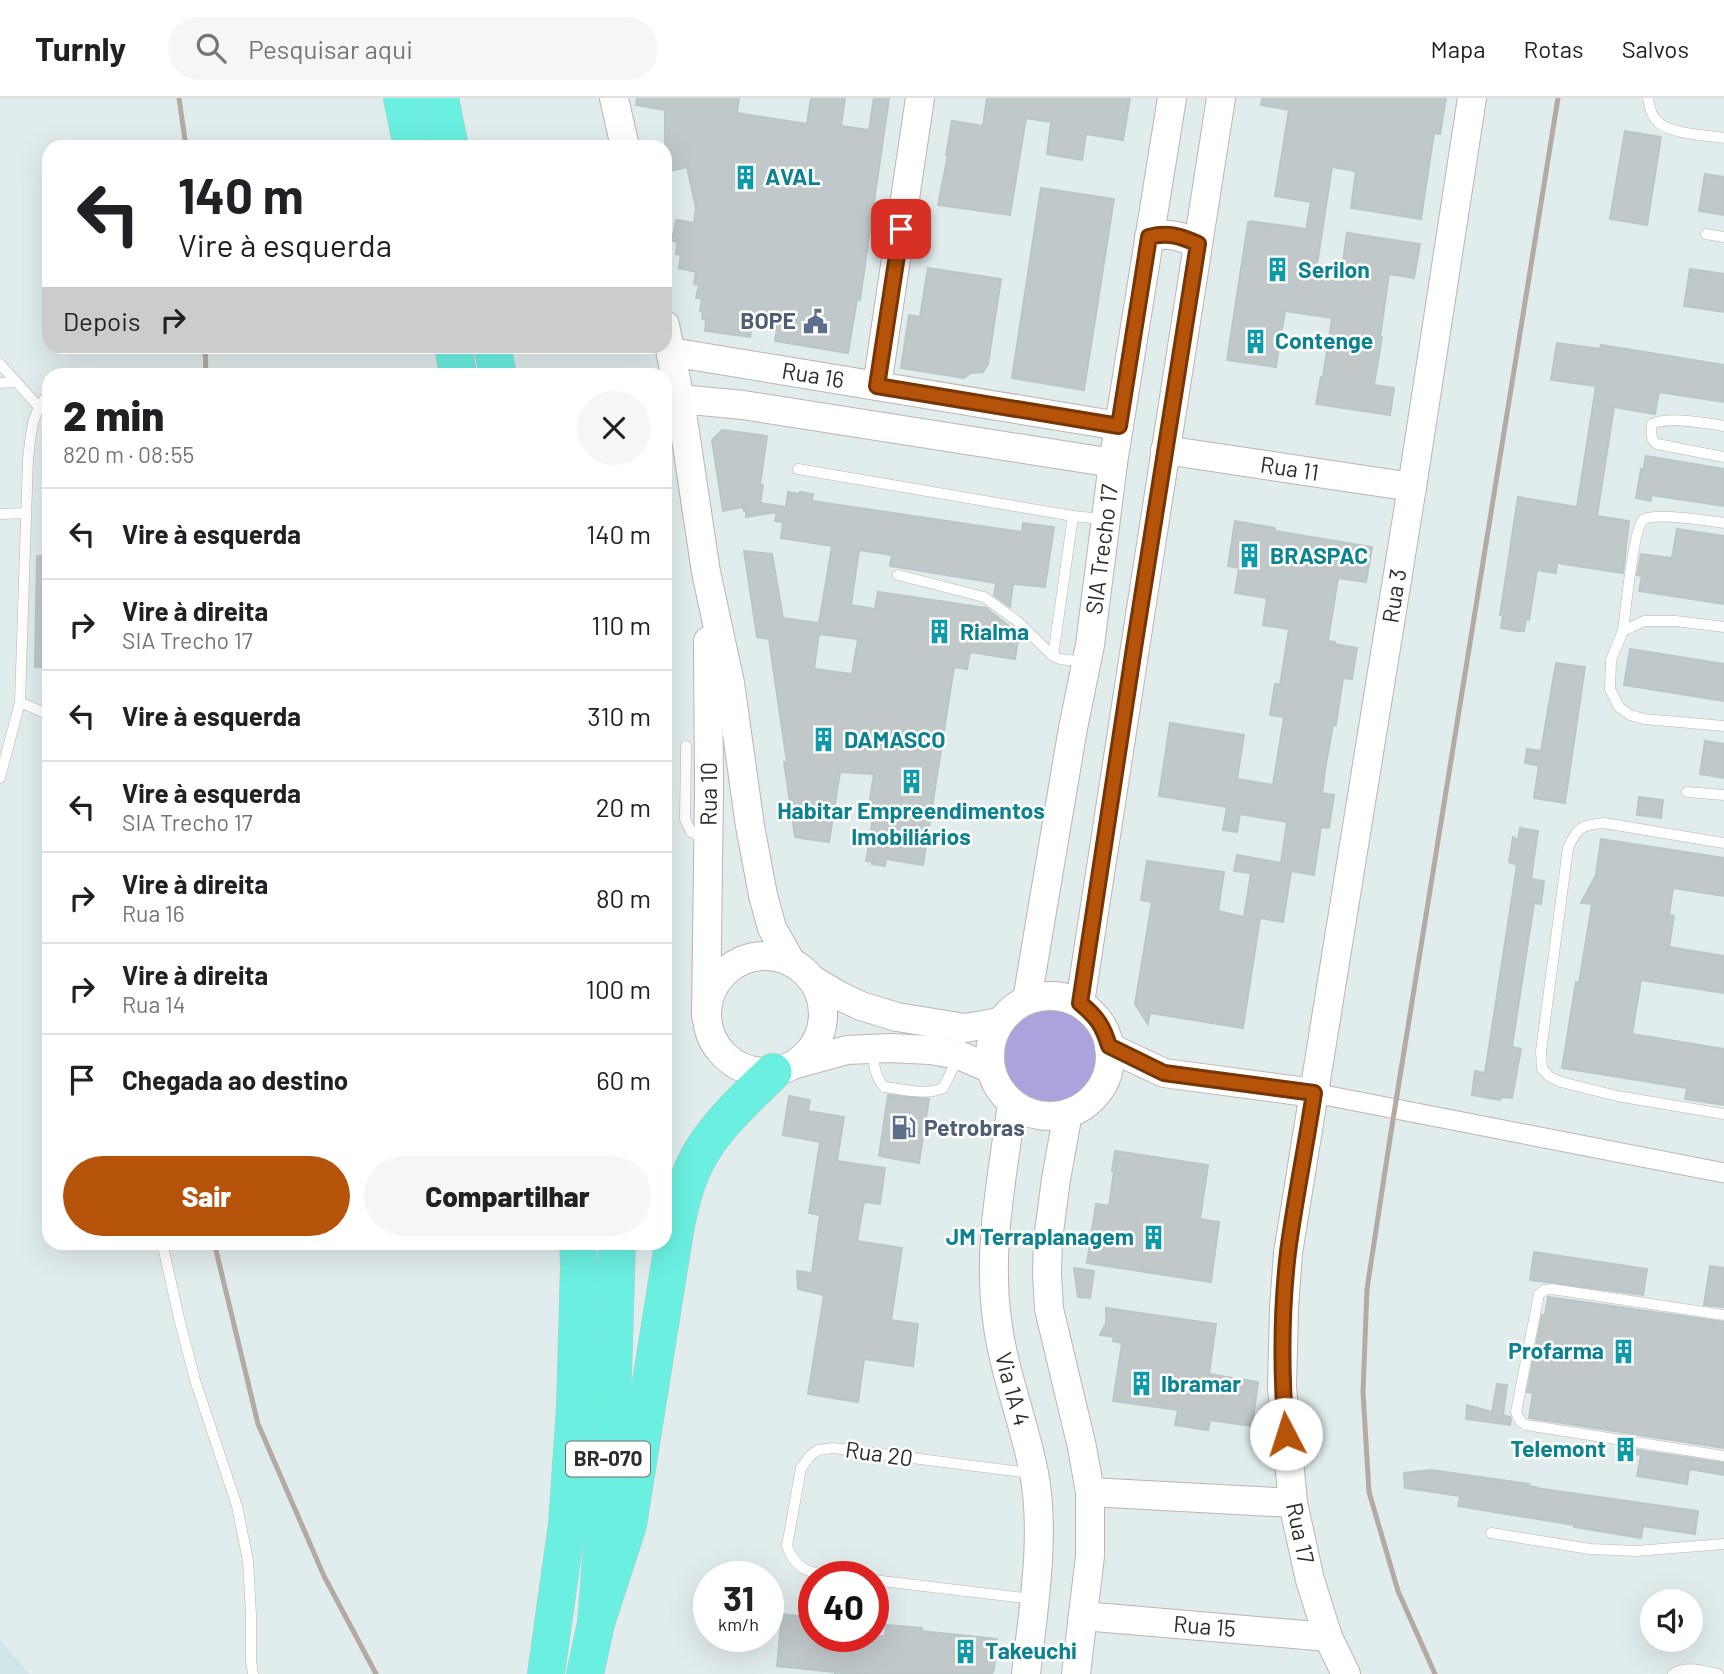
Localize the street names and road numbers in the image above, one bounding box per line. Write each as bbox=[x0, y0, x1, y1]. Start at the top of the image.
street label: Rua 16 bbox=[780, 356, 846, 393]
street label: Rua 11 bbox=[1259, 449, 1321, 486]
street label: SIA Trecho 17 bbox=[1079, 483, 1123, 616]
street label: Rua 3 bbox=[1375, 567, 1412, 625]
street label: Rua 10 bbox=[694, 762, 722, 826]
street label: Via 1A 4 bbox=[990, 1349, 1037, 1429]
street label: Rua 20 bbox=[843, 1434, 915, 1472]
road number: BR-070 bbox=[566, 1442, 650, 1476]
street label: Rua 17 bbox=[1281, 1500, 1321, 1566]
street label: Rua 15 bbox=[1172, 1609, 1237, 1642]

